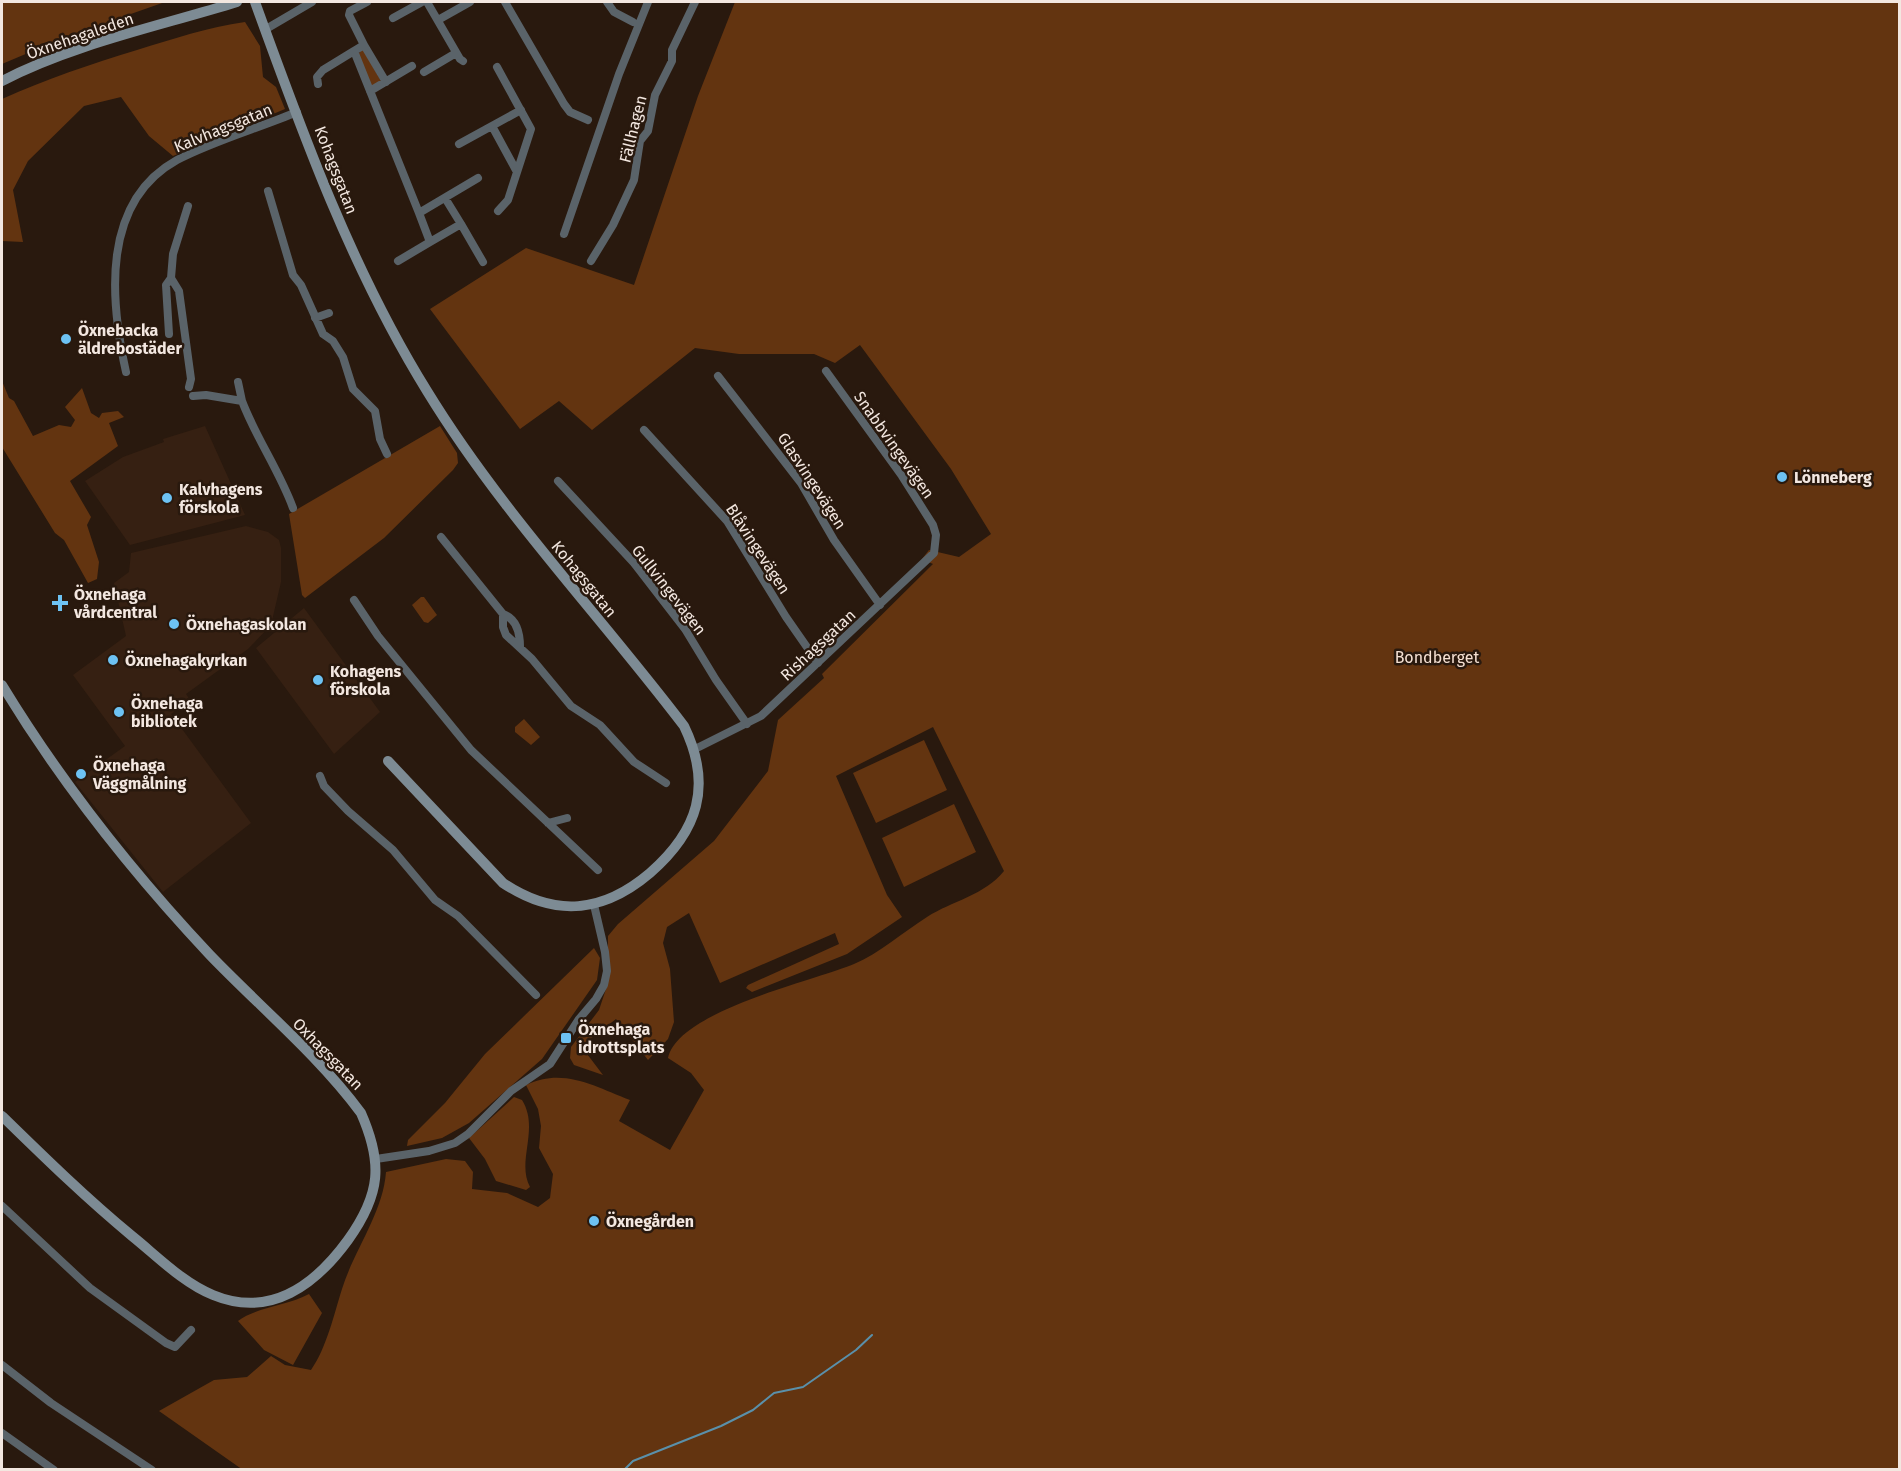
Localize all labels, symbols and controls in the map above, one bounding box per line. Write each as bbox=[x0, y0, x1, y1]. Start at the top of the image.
street label: Öxnehagaleden bbox=[24, 9, 136, 63]
street label: Fällhagen bbox=[615, 93, 651, 165]
street label: Kalvhagsgatan bbox=[171, 100, 275, 156]
street label: Kohagsgatan bbox=[311, 123, 361, 217]
place label: Öxnebacka äldrebostäder bbox=[78, 320, 182, 358]
marker: Öxnebacka äldrebostäder bbox=[59, 332, 73, 346]
street label: Snabbvingevägen bbox=[850, 388, 938, 502]
street label: Glasvingevägen bbox=[774, 429, 850, 533]
place label: Lönneberg bbox=[1794, 468, 1872, 487]
marker: Lönneberg bbox=[1775, 470, 1789, 484]
place label: Kalvhagens förskola bbox=[179, 480, 263, 517]
marker: Kalvhagens förskola bbox=[160, 491, 174, 505]
street label: Blåvingevägen bbox=[722, 500, 794, 598]
street label: Kohagsgatan bbox=[547, 537, 621, 621]
street label: Gullvingevägen bbox=[628, 541, 710, 639]
place label: Öxnehaga vårdcentral bbox=[73, 584, 157, 622]
marker: Öxnehaga vårdcentral bbox=[51, 594, 69, 612]
street label: Rishagsgatan bbox=[777, 605, 859, 685]
place label: Öxnehagaskolan bbox=[186, 614, 306, 634]
marker: Öxnehagaskolan bbox=[167, 617, 181, 631]
park label: Bondberget bbox=[1395, 648, 1480, 667]
place label: Öxnehagakyrkan bbox=[125, 650, 247, 670]
marker: Öxnehagakyrkan bbox=[106, 653, 120, 667]
place label: Kohagens förskola bbox=[330, 662, 402, 699]
marker: Kohagens förskola bbox=[311, 673, 325, 687]
place label: Öxnehaga bibliotek bbox=[131, 693, 203, 731]
marker: Öxnehaga bibliotek bbox=[112, 705, 126, 719]
place label: Öxnehaga Väggmålning bbox=[92, 755, 187, 793]
marker: Öxnehaga Väggmålning bbox=[74, 767, 88, 781]
street label: Oxhagsgatan bbox=[289, 1014, 367, 1094]
place label: Öxnehaga idrottsplats bbox=[578, 1019, 665, 1057]
marker: Öxnehaga idrottsplats bbox=[559, 1031, 573, 1045]
place label: Öxnegården bbox=[606, 1211, 694, 1231]
marker: Öxnegården bbox=[587, 1214, 601, 1228]

